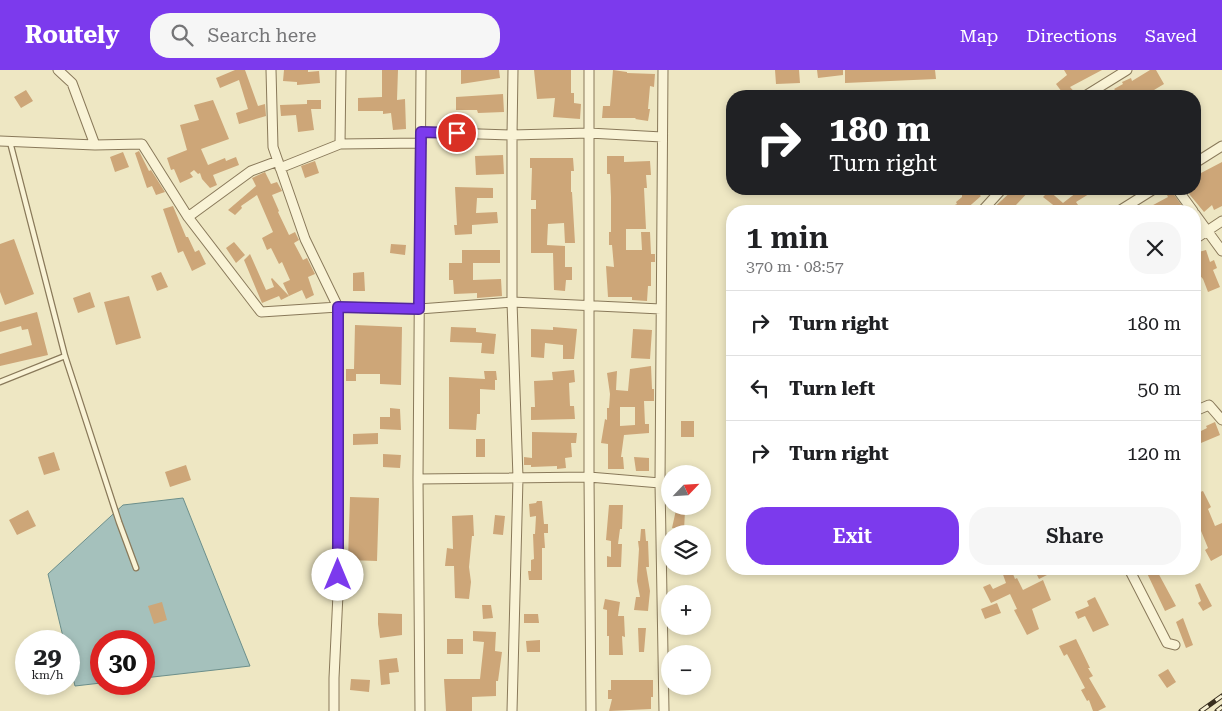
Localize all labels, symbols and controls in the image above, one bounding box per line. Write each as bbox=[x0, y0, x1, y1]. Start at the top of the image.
search box bbox=[150, 13, 500, 58]
text: Routely bbox=[25, 21, 120, 49]
icon: search bbox=[168, 21, 196, 49]
text: Search here bbox=[208, 24, 316, 47]
text: Map bbox=[960, 25, 998, 46]
text: Directions bbox=[1026, 25, 1117, 46]
text: Saved bbox=[1145, 25, 1197, 46]
text: 180 m bbox=[829, 109, 930, 150]
icon: right bbox=[746, 110, 811, 175]
pin bbox=[436, 112, 478, 154]
icon: arrive bbox=[443, 119, 471, 147]
text: Turn right bbox=[829, 151, 937, 176]
text: 1 min bbox=[746, 220, 829, 255]
button: close bbox=[1129, 222, 1181, 274]
text: 370 m · 08:57 bbox=[746, 257, 844, 276]
icon: right bbox=[746, 309, 774, 337]
text: Turn right bbox=[789, 312, 889, 335]
text: 180 m bbox=[1127, 312, 1181, 335]
icon: left bbox=[746, 374, 774, 402]
text: Turn left bbox=[789, 377, 875, 400]
text: 50 m bbox=[1138, 377, 1181, 400]
icon: right bbox=[746, 439, 774, 467]
text: Turn right bbox=[789, 442, 889, 465]
text: 120 m bbox=[1127, 442, 1181, 465]
north arrow bbox=[661, 465, 711, 515]
map controls bbox=[661, 465, 711, 695]
button: Exit bbox=[746, 507, 959, 565]
button: Share bbox=[969, 507, 1181, 565]
button: layers bbox=[661, 525, 711, 575]
position arrow bbox=[311, 548, 363, 600]
button: + bbox=[661, 585, 711, 635]
speed limit sign: 30 bbox=[90, 630, 155, 695]
text: 29 bbox=[33, 642, 62, 671]
button: − bbox=[661, 645, 711, 695]
text: km/h bbox=[31, 668, 64, 682]

